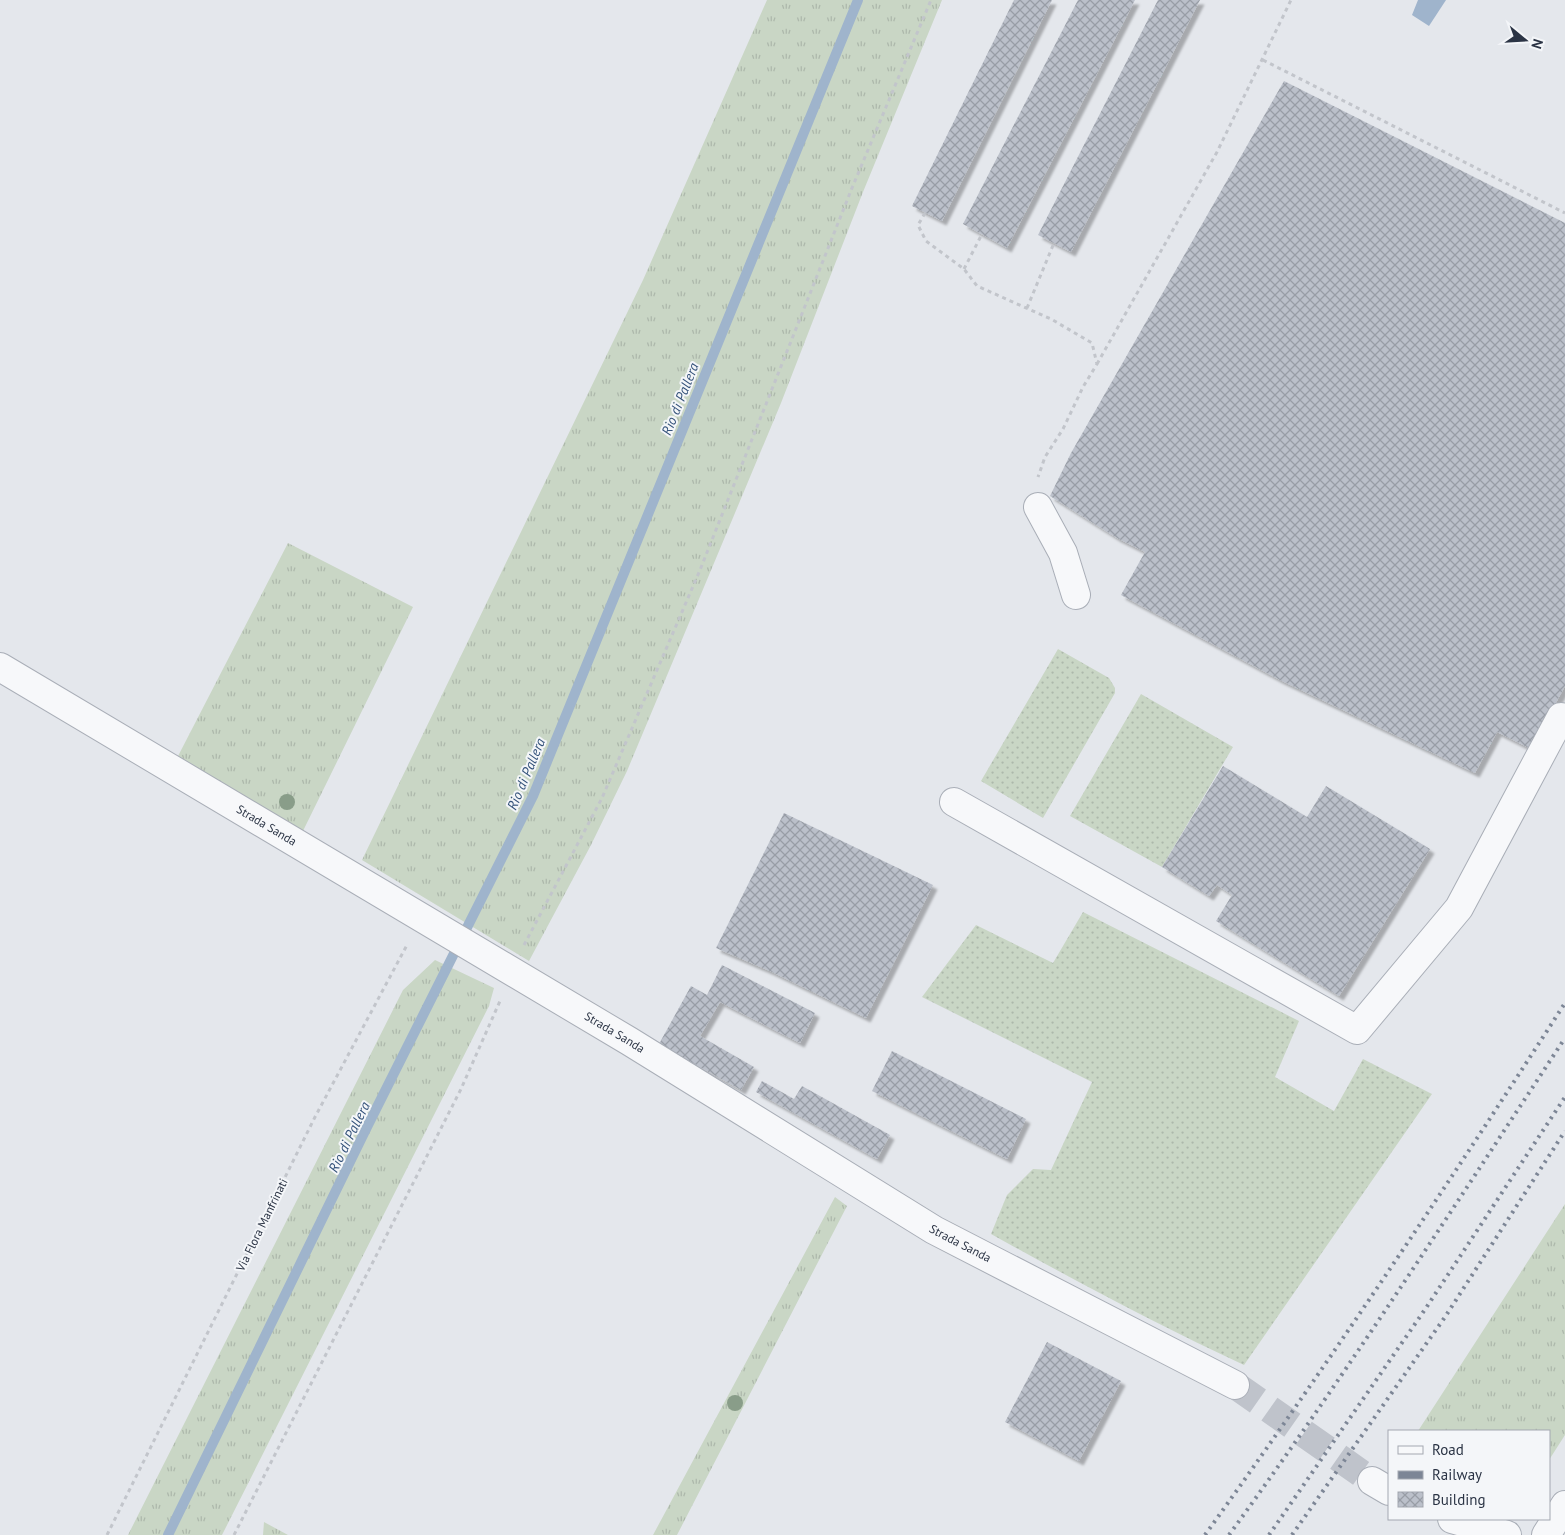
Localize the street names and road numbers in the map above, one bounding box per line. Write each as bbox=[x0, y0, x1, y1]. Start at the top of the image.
street label: Strada Sanda bbox=[234, 801, 300, 849]
street label: Strada Sanda bbox=[582, 1008, 648, 1056]
street label: Via Flora Manfrinati bbox=[232, 1176, 291, 1275]
street label: Strada Sanda bbox=[927, 1221, 994, 1265]

